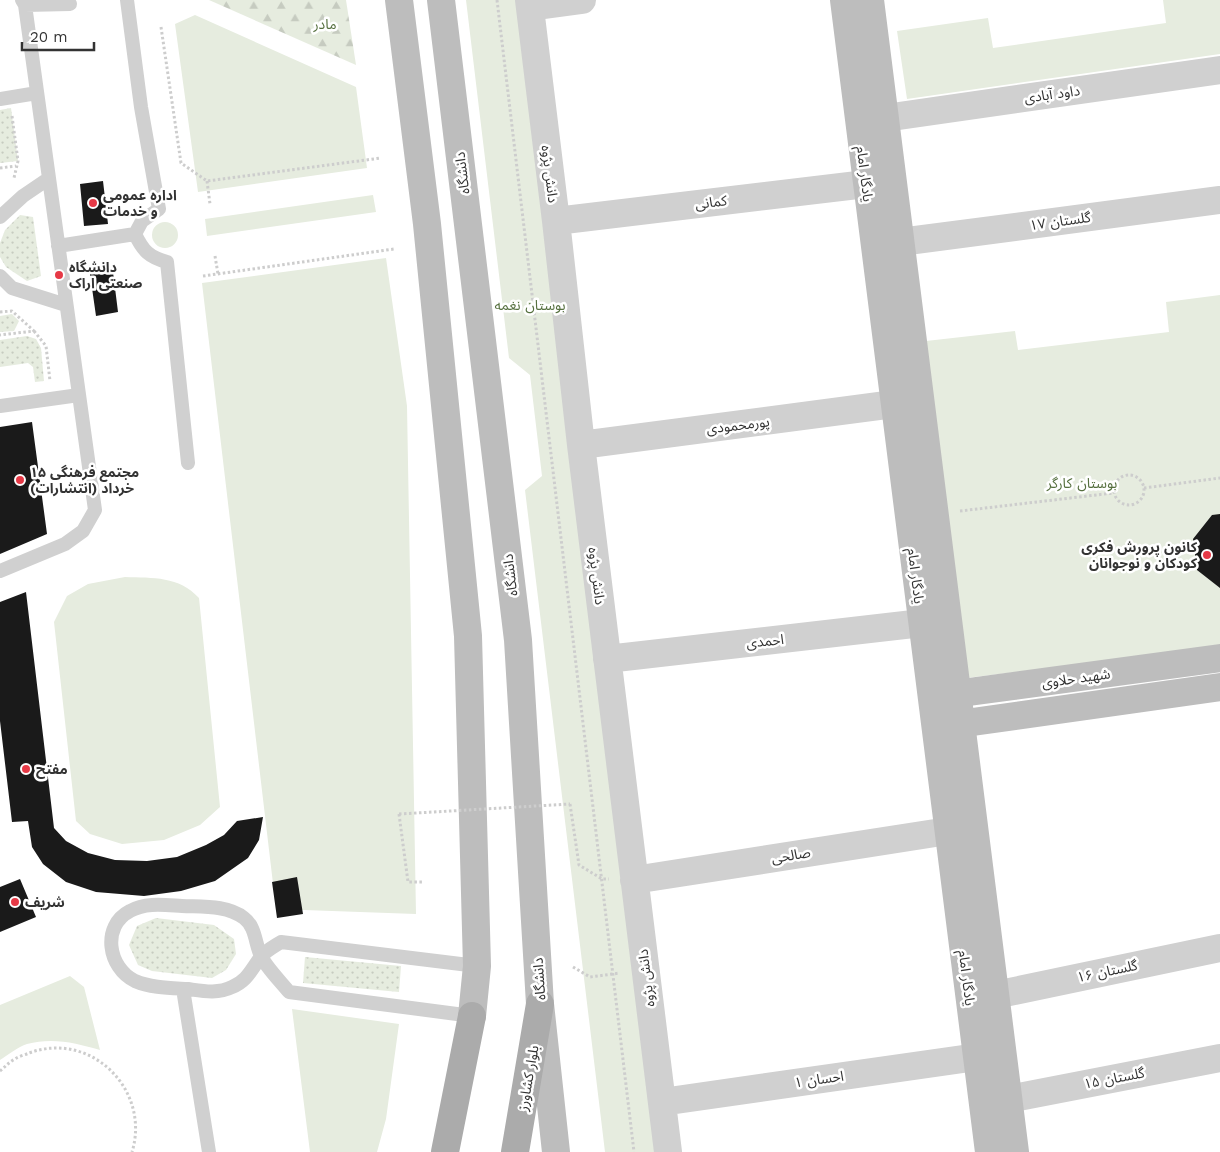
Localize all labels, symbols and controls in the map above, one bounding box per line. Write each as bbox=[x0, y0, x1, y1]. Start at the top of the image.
park label: مادر bbox=[312, 16, 337, 33]
scale bar bbox=[22, 20, 95, 52]
text: 20 m bbox=[30, 28, 68, 46]
street label: داود آبادی bbox=[1023, 82, 1081, 107]
street label: دانش پژوه bbox=[536, 144, 562, 204]
street label: یادگار امام bbox=[851, 145, 876, 203]
street label: دانشگاه bbox=[451, 151, 473, 195]
place label: اداره عمومی و خدمات bbox=[103, 187, 177, 219]
street label: کمانی bbox=[694, 192, 728, 213]
marker: اداره عمومی و خدمات bbox=[87, 197, 99, 209]
street label: گلستان ۱۷ bbox=[1028, 209, 1092, 234]
place label: دانشگاه صنعتی اراک bbox=[69, 259, 143, 292]
marker: دانشگاه صنعتی اراک bbox=[53, 269, 65, 281]
park label: بوستان نغمه bbox=[495, 297, 566, 314]
street label: پورمحمودی bbox=[705, 413, 771, 439]
place label: مجتمع فرهنگی ۱۵ خرداد (انتشارات) bbox=[30, 464, 139, 497]
marker: مجتمع فرهنگی ۱۵ خرداد (انتشارات) bbox=[14, 474, 26, 486]
park label: بوستان کارگر bbox=[1046, 475, 1118, 492]
place label: کانون پرورش فکری کودکان و نوجوانان bbox=[1081, 539, 1198, 571]
street label: دانش پژوه bbox=[583, 546, 609, 606]
street label: یادگار امام bbox=[902, 547, 927, 605]
marker: کانون پرورش فکری کودکان و نوجوانان bbox=[1201, 549, 1213, 561]
street label: دانشگاه bbox=[499, 553, 521, 597]
street label: احمدی bbox=[745, 631, 785, 652]
street label: شهید حلاوی bbox=[1041, 665, 1111, 692]
place label: مفتح bbox=[36, 761, 68, 779]
marker: مفتح bbox=[20, 763, 32, 775]
street label: صالحی bbox=[770, 844, 812, 867]
place label: شریف bbox=[25, 894, 65, 911]
marker: شریف bbox=[9, 896, 21, 908]
street label: دانش پژوه bbox=[634, 948, 660, 1008]
street label: یادگار امام bbox=[953, 949, 978, 1007]
street label: دانشگاه bbox=[530, 957, 548, 1001]
street label: گلستان ۱۶ bbox=[1075, 957, 1139, 986]
street label: بلوار کشاورز bbox=[514, 1044, 543, 1113]
street label: گلستان ۱۵ bbox=[1082, 1064, 1146, 1093]
street label: احسان ۱ bbox=[793, 1068, 845, 1091]

